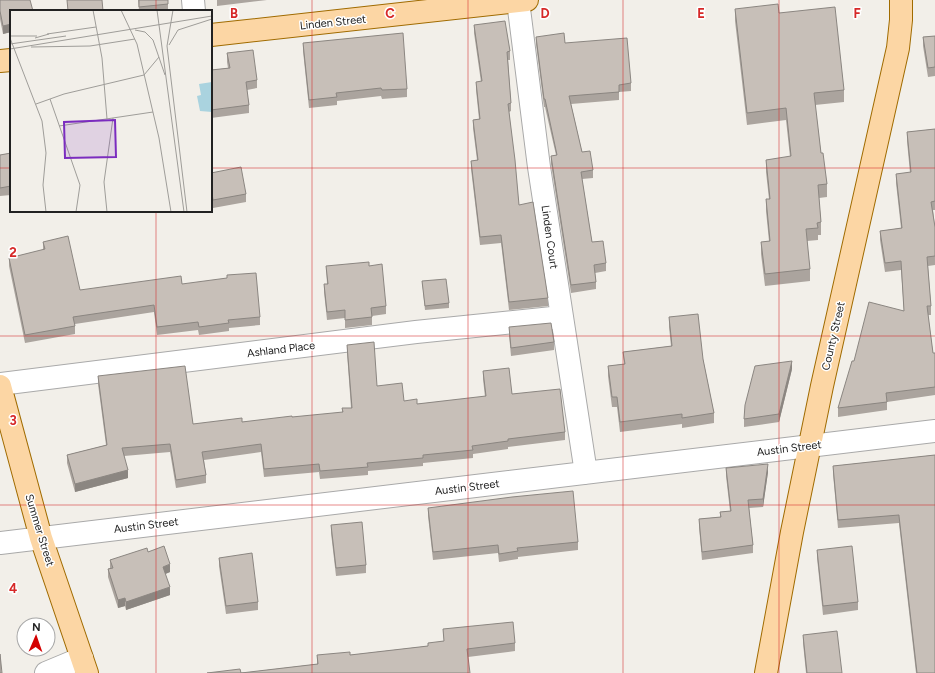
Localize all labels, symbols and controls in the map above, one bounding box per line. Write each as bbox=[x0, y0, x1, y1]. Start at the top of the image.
text: B bbox=[230, 6, 238, 21]
text: C bbox=[385, 6, 395, 21]
text: D bbox=[540, 6, 550, 21]
text: E bbox=[697, 6, 705, 21]
text: F bbox=[853, 6, 861, 21]
inset map bbox=[10, 10, 212, 212]
street label: Linden Street bbox=[299, 13, 367, 32]
street label: Linden Court bbox=[539, 204, 560, 270]
text: 2 bbox=[9, 245, 17, 260]
street label: County Street bbox=[819, 301, 848, 372]
street label: Ashland Place bbox=[246, 339, 316, 360]
text: 3 bbox=[9, 413, 17, 428]
street label: Austin Street bbox=[756, 438, 822, 459]
street label: Austin Street bbox=[434, 477, 500, 498]
street label: Summer Street bbox=[22, 492, 57, 568]
street label: Austin Street bbox=[113, 515, 179, 536]
text: 4 bbox=[9, 581, 17, 596]
north arrow bbox=[16, 617, 56, 657]
text: N bbox=[32, 621, 41, 634]

